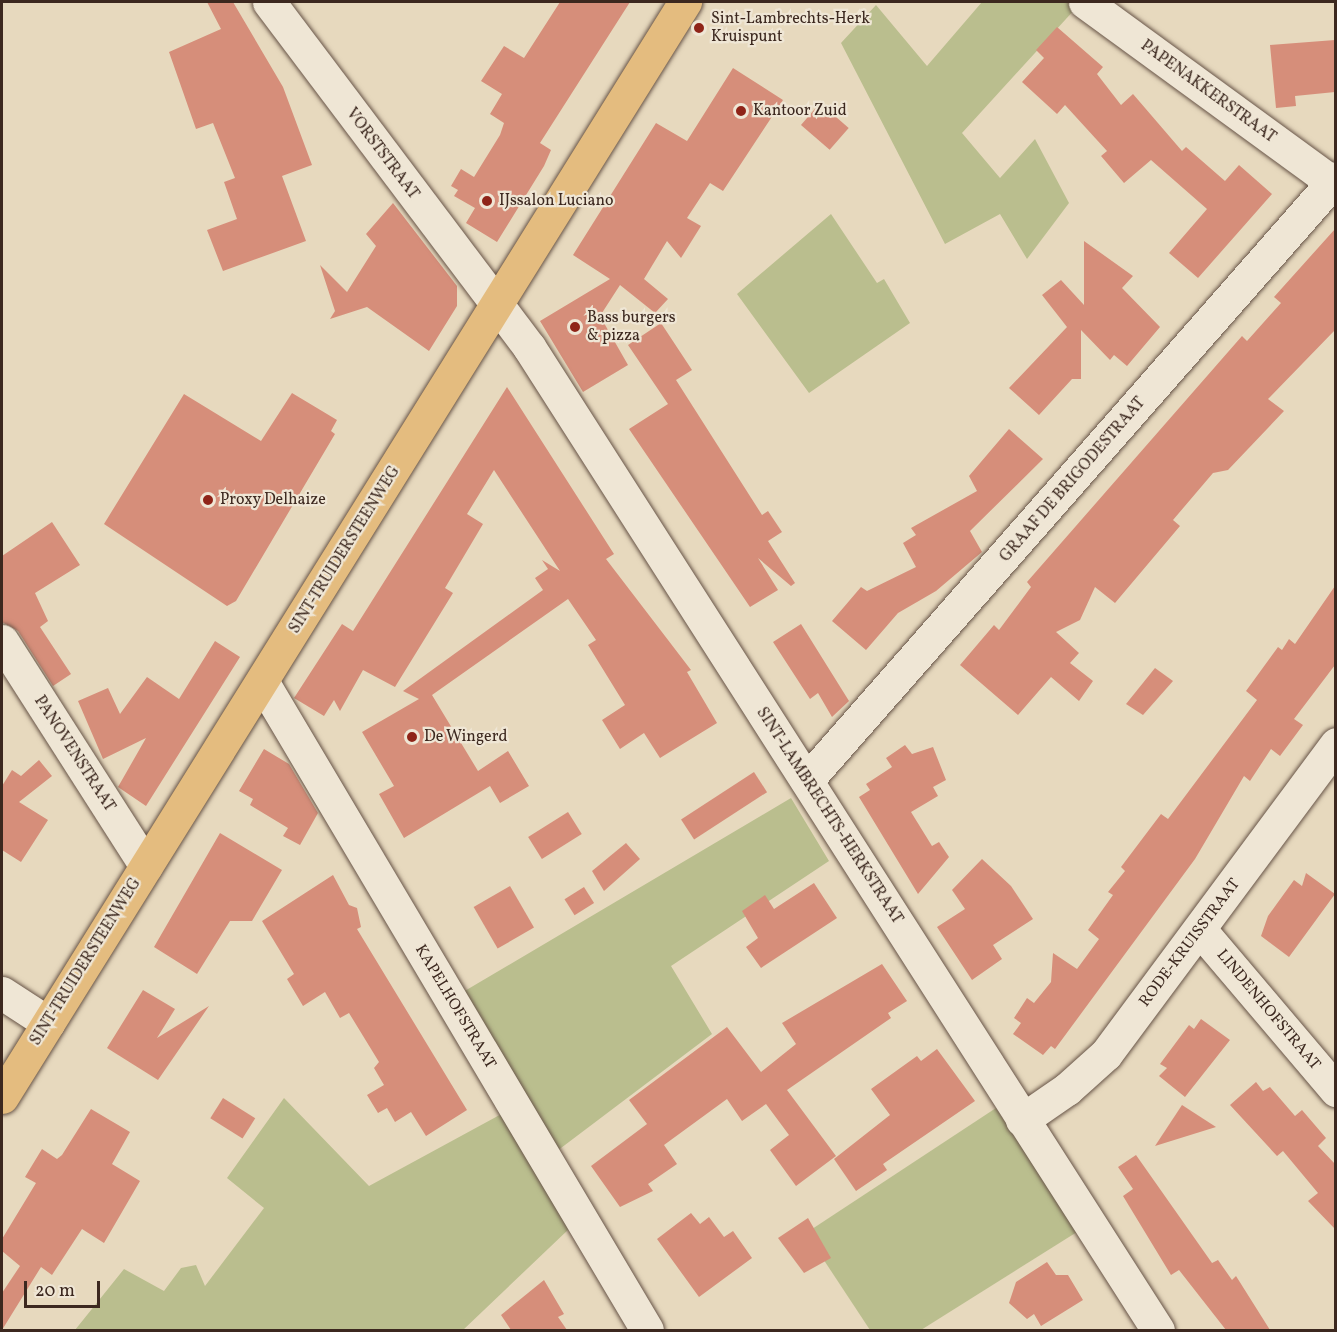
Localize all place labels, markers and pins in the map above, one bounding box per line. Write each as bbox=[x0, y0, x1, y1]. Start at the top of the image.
place label: Sint-Lambrechts-Herk Kruispunt bbox=[711, 9, 870, 47]
marker: Sint-Lambrechts-Herk Kruispunt bbox=[692, 21, 706, 35]
place label: Kantoor Zuid bbox=[753, 101, 847, 121]
marker: Kantoor Zuid bbox=[734, 104, 748, 118]
place label: IJssalon Luciano bbox=[499, 191, 614, 211]
marker: IJssalon Luciano bbox=[480, 194, 494, 208]
place label: Bass burgers & pizza bbox=[587, 308, 676, 346]
marker: Bass burgers & pizza bbox=[568, 320, 582, 334]
place label: Proxy Delhaize bbox=[220, 490, 326, 510]
marker: Proxy Delhaize bbox=[201, 493, 215, 507]
place label: De Wingerd bbox=[424, 727, 508, 747]
marker: De Wingerd bbox=[405, 730, 419, 744]

